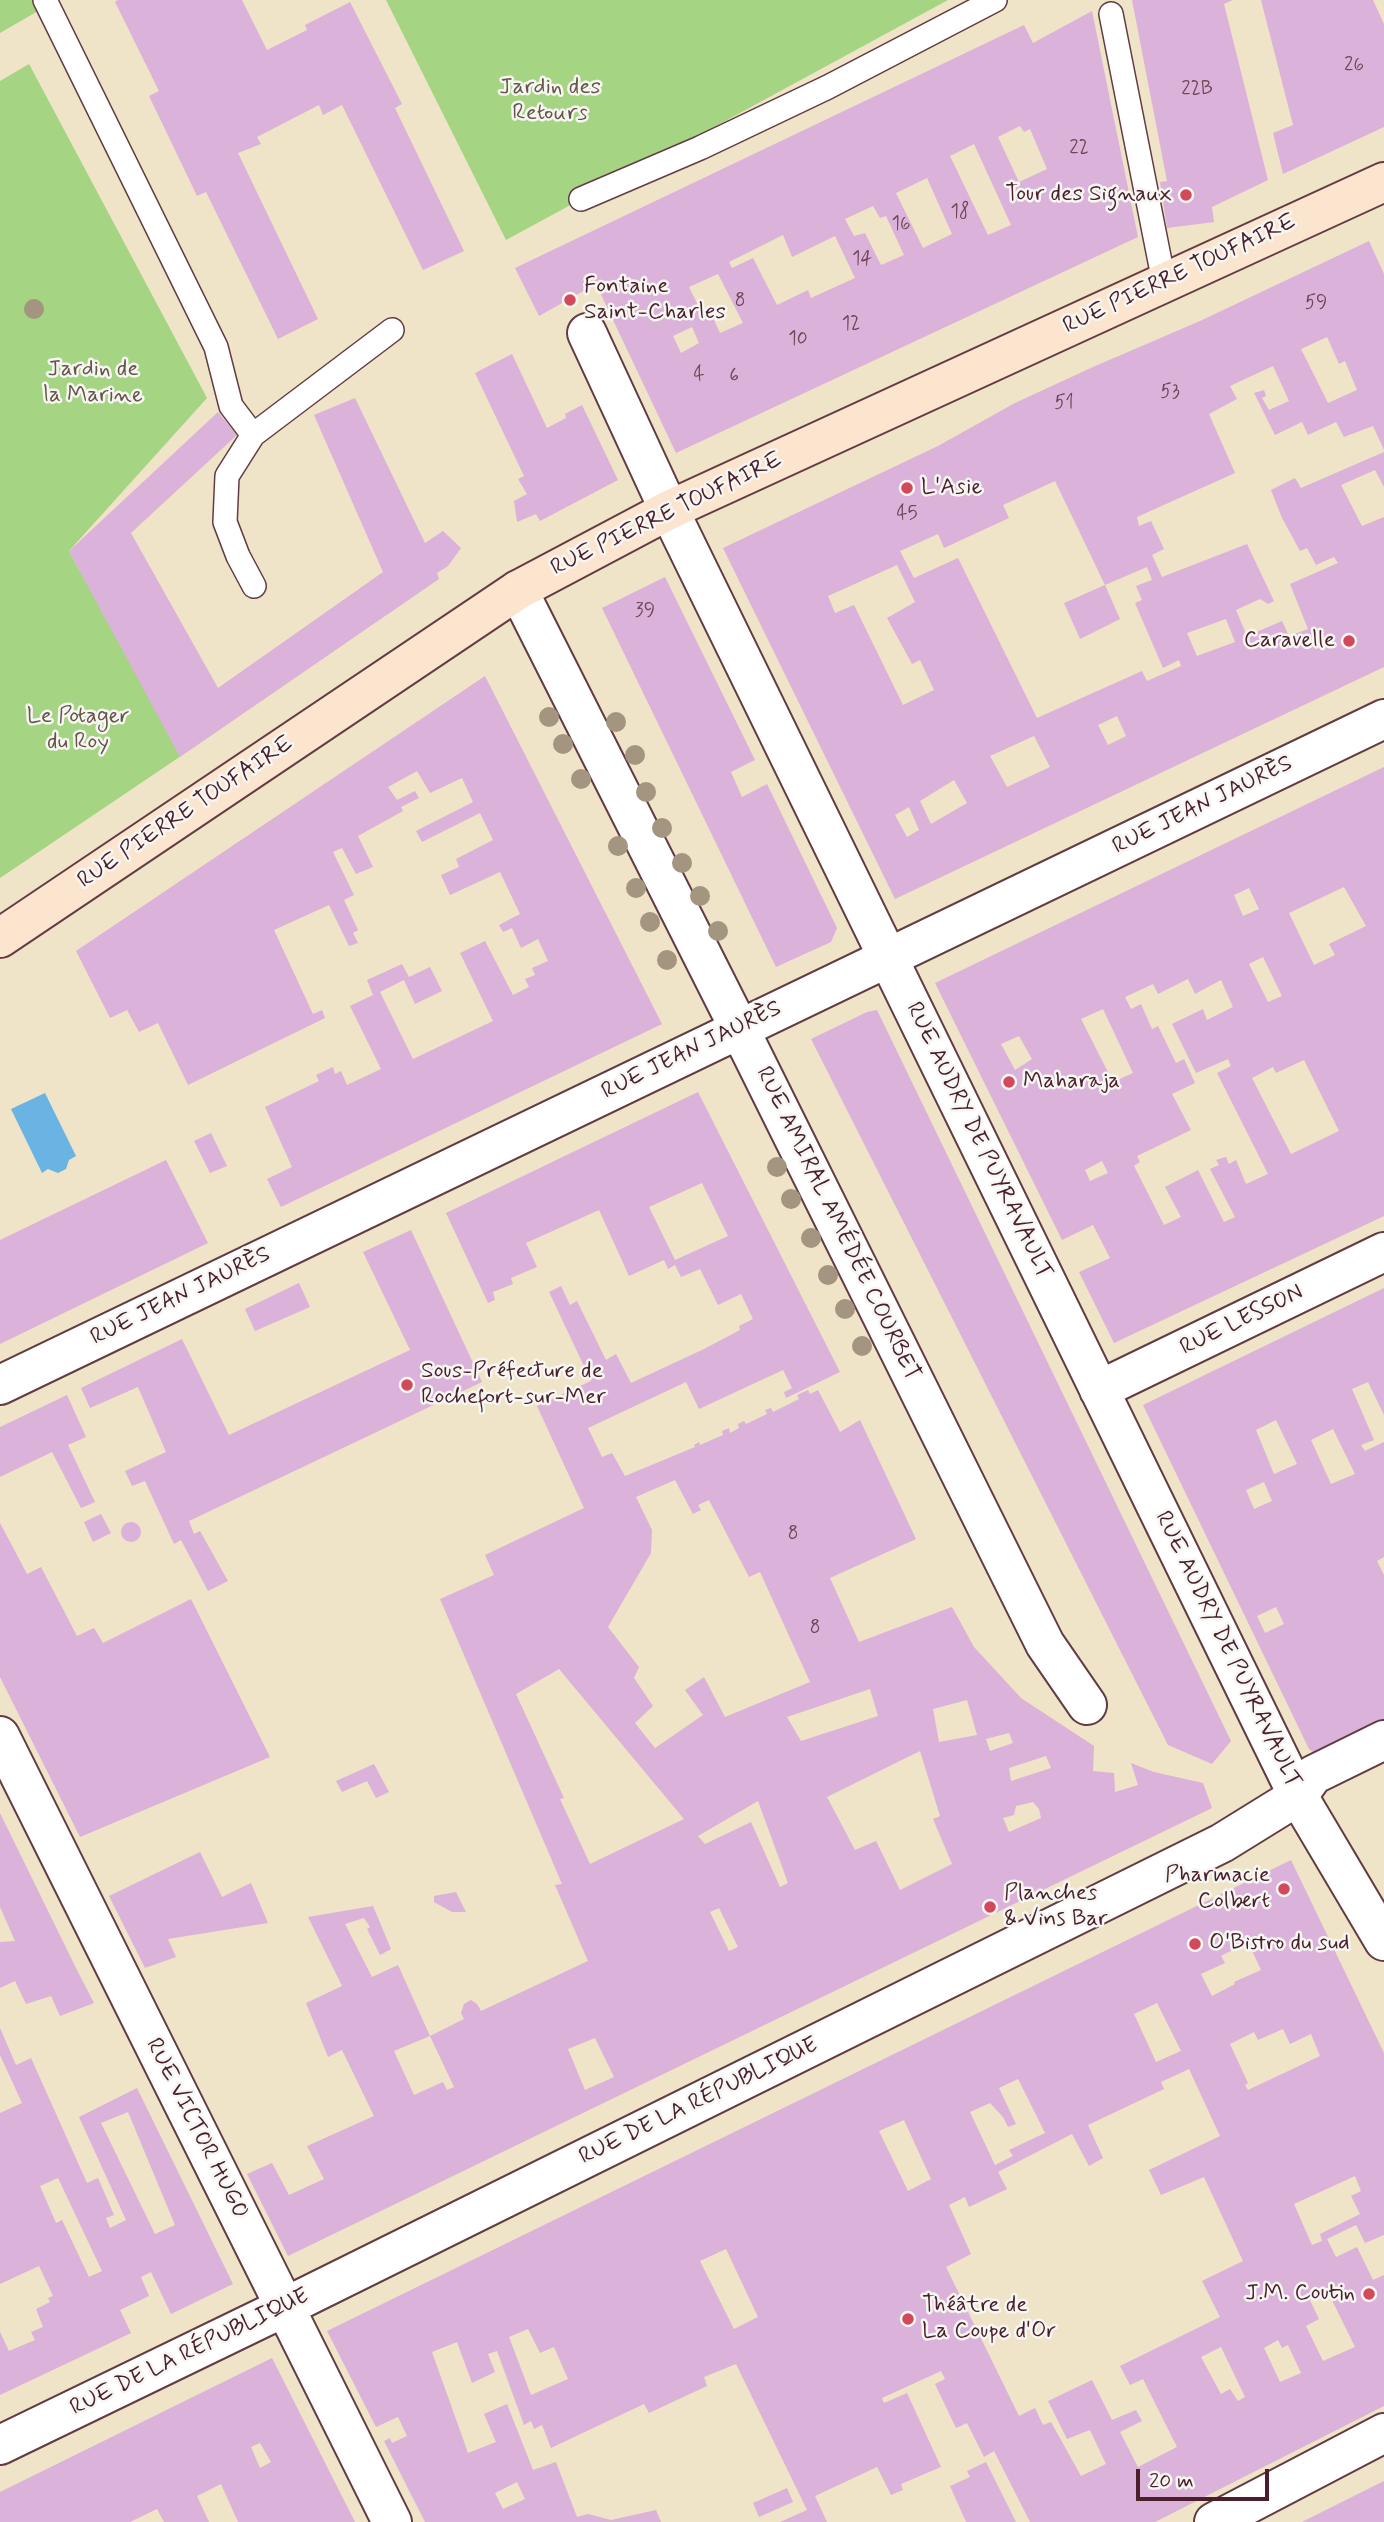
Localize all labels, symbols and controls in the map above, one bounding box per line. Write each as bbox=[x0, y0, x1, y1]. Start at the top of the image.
house number: 26 bbox=[1344, 55, 1364, 77]
park label: Jardin des Retours bbox=[499, 74, 601, 128]
house number: 22B bbox=[1181, 79, 1213, 101]
house number: 22 bbox=[1069, 138, 1089, 160]
place label: Tour des Signaux bbox=[1005, 181, 1172, 209]
marker: Tour des Signaux bbox=[1178, 187, 1194, 203]
house number: 18 bbox=[951, 202, 969, 224]
street label: RUE PIERRE TOUFAIRE bbox=[1059, 209, 1301, 341]
house number: 16 bbox=[892, 214, 910, 236]
house number: 14 bbox=[852, 249, 872, 271]
place label: Fontaine Saint-Charles bbox=[584, 273, 726, 327]
house number: 8 bbox=[735, 291, 745, 313]
marker: Fontaine Saint-Charles bbox=[562, 292, 578, 308]
house number: 59 bbox=[1305, 293, 1327, 315]
house number: 12 bbox=[842, 314, 860, 336]
house number: 10 bbox=[788, 329, 808, 351]
park label: Jardin de la Marine bbox=[43, 356, 143, 410]
house number: 4 bbox=[693, 365, 705, 387]
house number: 6 bbox=[729, 366, 739, 388]
house number: 53 bbox=[1160, 382, 1180, 404]
house number: 51 bbox=[1054, 393, 1074, 415]
street label: RUE PIERRE TOUFAIRE bbox=[547, 447, 787, 583]
place label: L'Asie bbox=[921, 474, 982, 502]
marker: L'Asie bbox=[899, 480, 915, 496]
house number: 45 bbox=[896, 504, 918, 526]
house number: 39 bbox=[635, 601, 655, 623]
place label: Caravelle bbox=[1244, 627, 1335, 655]
marker: Caravelle bbox=[1341, 633, 1357, 649]
park label: Le Potager du Roy bbox=[27, 703, 129, 757]
street label: RUE PIERRE TOUFAIRE bbox=[73, 731, 299, 895]
street label: RUE JEAN JAURÈS bbox=[1109, 751, 1297, 861]
street label: RUE JEAN JAURÈS bbox=[598, 996, 786, 1106]
street label: RUE AUDRY DE PUYRAVAULT bbox=[899, 998, 1057, 1284]
street label: RUE AMIRAL AMÉDÉE COURBET bbox=[749, 1063, 925, 1385]
place label: Maharaja bbox=[1023, 1068, 1120, 1096]
marker: Maharaja bbox=[1001, 1074, 1017, 1090]
street label: RUE JEAN JAURÈS bbox=[87, 1242, 275, 1352]
street label: RUE LESSON bbox=[1176, 1279, 1308, 1363]
place label: Sous-Préfecture de Rochefort-sur-Mer bbox=[421, 1358, 606, 1412]
marker: Sous-Préfecture de Rochefort-sur-Mer bbox=[399, 1377, 415, 1393]
street label: RUE AUDRY DE PUYRAVAULT bbox=[1148, 1507, 1306, 1793]
house number: 8 bbox=[788, 1524, 798, 1546]
house number: 8 bbox=[810, 1618, 820, 1640]
place label: Pharmacie Colbert bbox=[1165, 1862, 1270, 1916]
place label: Planches & Vins Bar bbox=[1004, 1880, 1108, 1934]
marker: Pharmacie Colbert bbox=[1276, 1881, 1292, 1897]
marker: Planches & Vins Bar bbox=[982, 1899, 998, 1915]
place label: O'Bistro du sud bbox=[1209, 1930, 1350, 1958]
marker: O'Bistro du sud bbox=[1187, 1936, 1203, 1952]
street label: RUE DE LA RÉPUBLIQUE bbox=[575, 2032, 823, 2172]
street label: RUE VICTOR HUGO bbox=[139, 2034, 253, 2224]
place label: J.M. Coutin bbox=[1245, 2280, 1355, 2308]
street label: RUE DE LA RÉPUBLIQUE bbox=[66, 2283, 314, 2423]
marker: J.M. Coutin bbox=[1361, 2286, 1377, 2302]
place label: Théâtre de La Coupe d'Or bbox=[922, 2292, 1056, 2346]
marker: Théâtre de La Coupe d'Or bbox=[900, 2311, 916, 2327]
scale bar bbox=[1139, 2456, 1272, 2500]
text: 20 m bbox=[1149, 2467, 1194, 2495]

